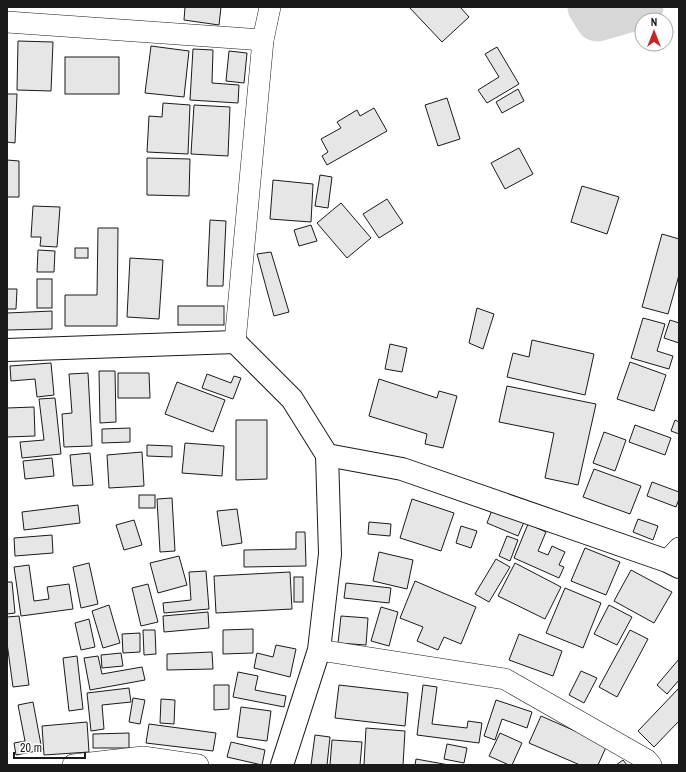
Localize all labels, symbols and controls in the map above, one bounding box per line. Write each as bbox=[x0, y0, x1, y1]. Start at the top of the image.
north arrow bbox=[634, 12, 674, 52]
text: N bbox=[651, 15, 657, 29]
scale bar bbox=[14, 734, 85, 760]
text: 20 m bbox=[20, 740, 42, 756]

